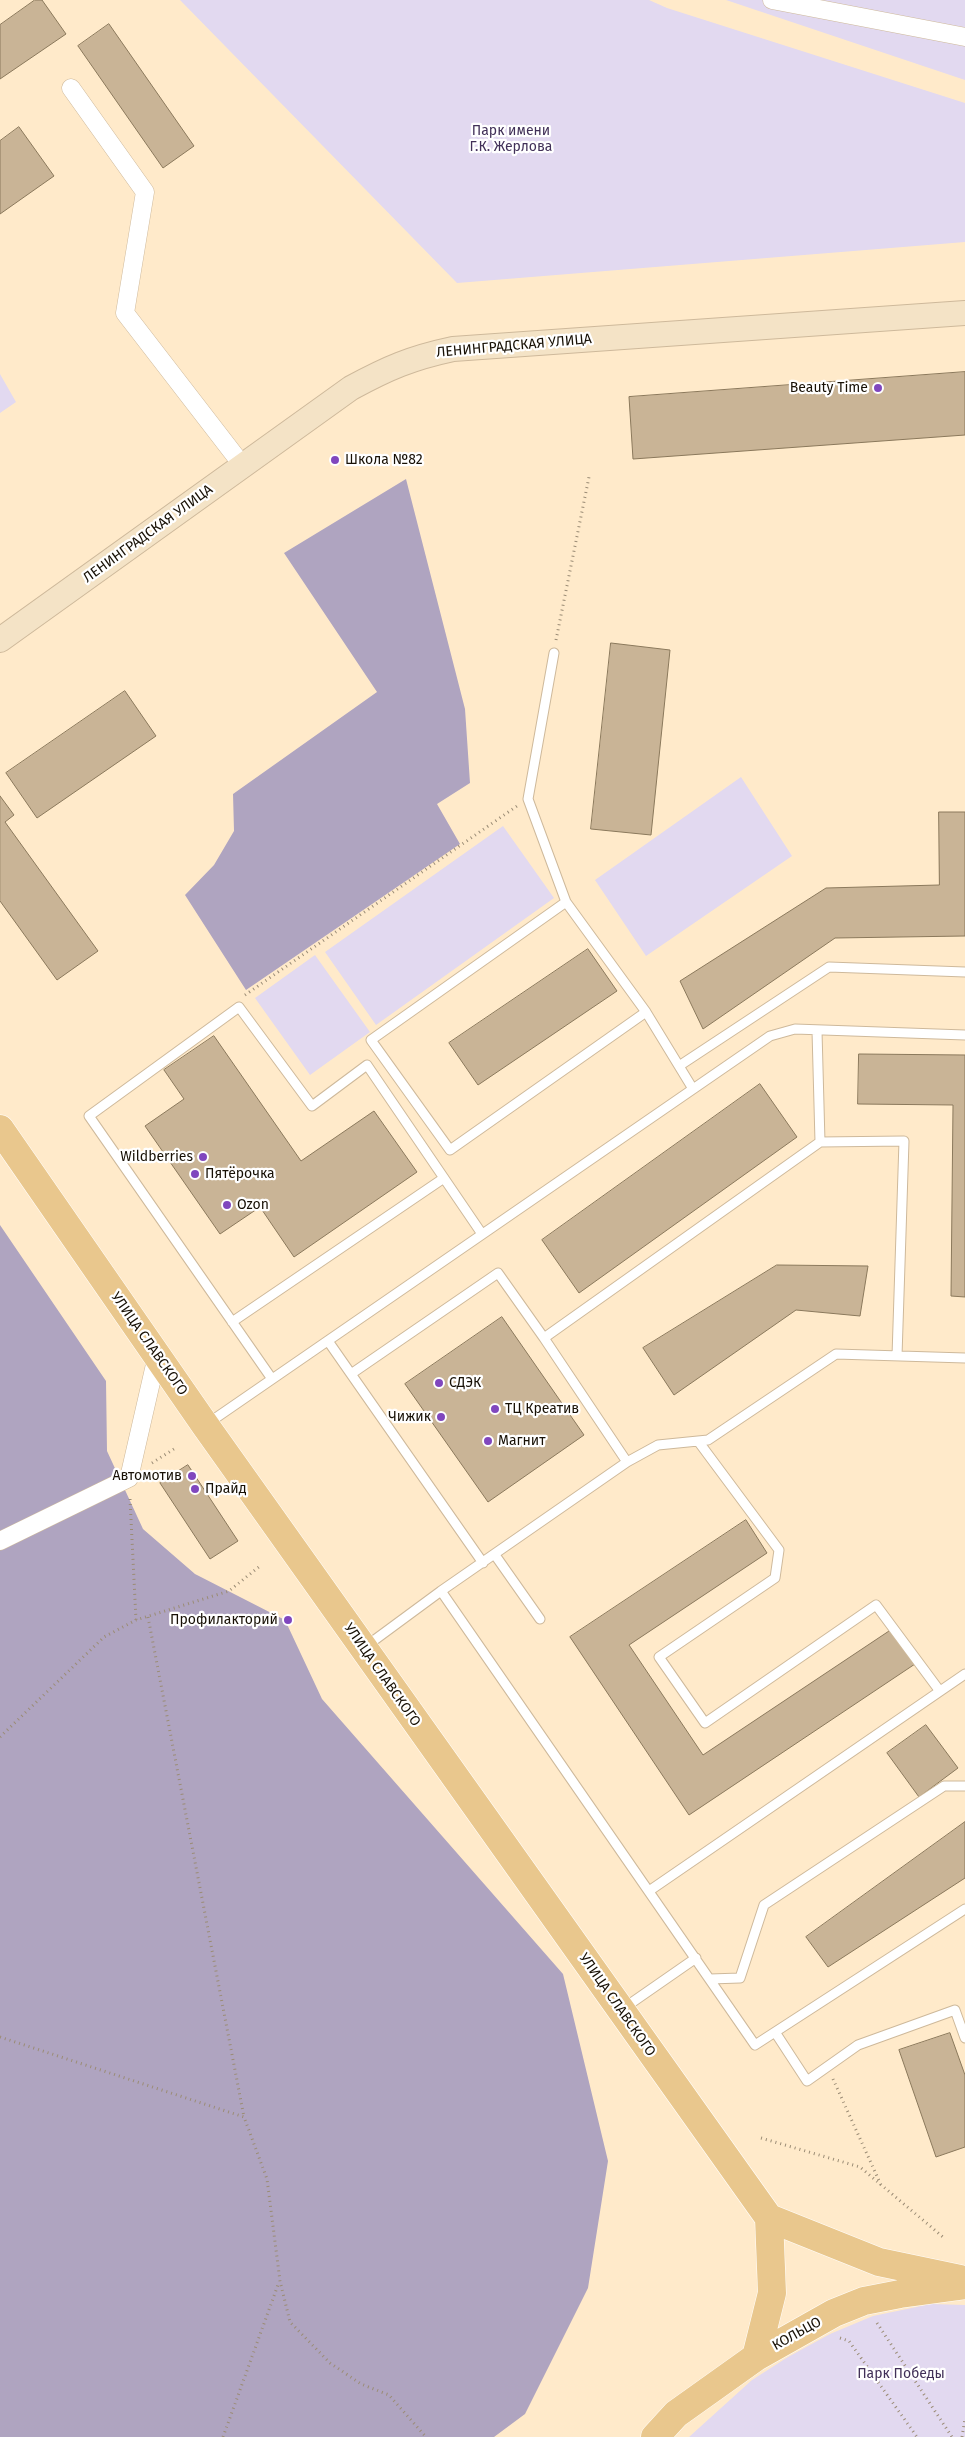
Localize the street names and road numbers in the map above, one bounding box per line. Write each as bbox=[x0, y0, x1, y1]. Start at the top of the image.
street label: ЛЕНИНГРАДСКАЯ УЛИЦА bbox=[436, 331, 592, 361]
street label: ЛЕНИНГРАДСКАЯ УЛИЦА bbox=[80, 481, 216, 587]
street label: УЛИЦА СЛАВСКОГО bbox=[107, 1289, 191, 1399]
street label: УЛИЦА СЛАВСКОГО bbox=[340, 1620, 424, 1730]
street label: УЛИЦА СЛАВСКОГО bbox=[575, 1950, 659, 2060]
street label: КОЛЬЦО bbox=[770, 2314, 824, 2354]

